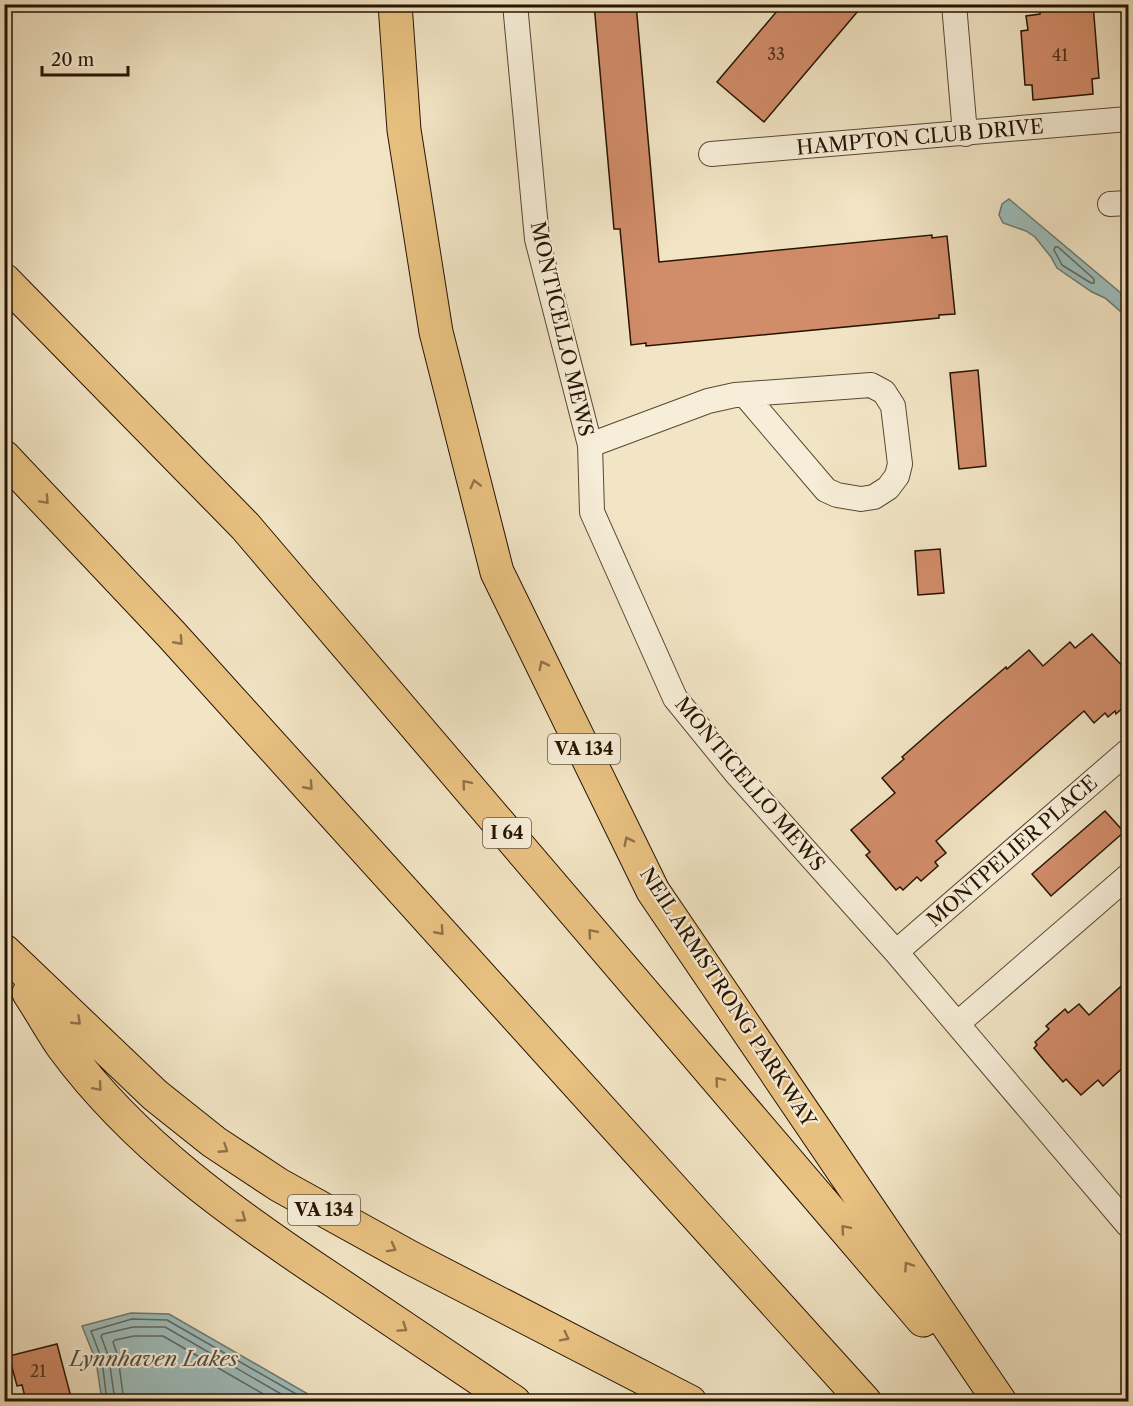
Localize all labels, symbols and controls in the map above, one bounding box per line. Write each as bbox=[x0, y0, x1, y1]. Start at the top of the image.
scale bar bbox=[42, 39, 128, 77]
house number: 33 bbox=[767, 44, 785, 64]
house number: 41 bbox=[1052, 45, 1068, 65]
text: 20 m bbox=[51, 49, 95, 71]
street label: HAMPTON CLUB DRIVE bbox=[795, 114, 1045, 160]
street label: MONTICELLO MEWS bbox=[526, 219, 598, 439]
one-way arrow bbox=[469, 479, 482, 489]
one-way arrow bbox=[37, 492, 48, 503]
one-way arrow bbox=[172, 635, 183, 645]
one-way arrow bbox=[538, 661, 550, 672]
street label: MONTICELLO MEWS bbox=[670, 692, 830, 876]
road number: VA 134 bbox=[548, 734, 620, 764]
street label: MONTPELIER PLACE bbox=[922, 770, 1102, 932]
one-way arrow bbox=[302, 779, 313, 790]
one-way arrow bbox=[462, 780, 473, 791]
road number: I 64 bbox=[483, 818, 531, 848]
one-way arrow bbox=[624, 836, 636, 847]
street label: NEIL ARMSTRONG PARKWAY bbox=[635, 863, 822, 1132]
one-way arrow bbox=[433, 924, 444, 935]
one-way arrow bbox=[588, 929, 599, 940]
one-way arrow bbox=[69, 1014, 80, 1025]
one-way arrow bbox=[715, 1077, 726, 1088]
one-way arrow bbox=[90, 1081, 101, 1092]
one-way arrow bbox=[218, 1141, 228, 1153]
road number: VA 134 bbox=[288, 1195, 360, 1225]
one-way arrow bbox=[236, 1210, 247, 1221]
one-way arrow bbox=[842, 1225, 853, 1236]
one-way arrow bbox=[386, 1241, 396, 1252]
one-way arrow bbox=[904, 1262, 915, 1273]
one-way arrow bbox=[397, 1320, 408, 1331]
one-way arrow bbox=[559, 1330, 569, 1341]
water label: Lynnhaven Lakes bbox=[68, 1346, 239, 1371]
house number: 21 bbox=[30, 1361, 46, 1381]

